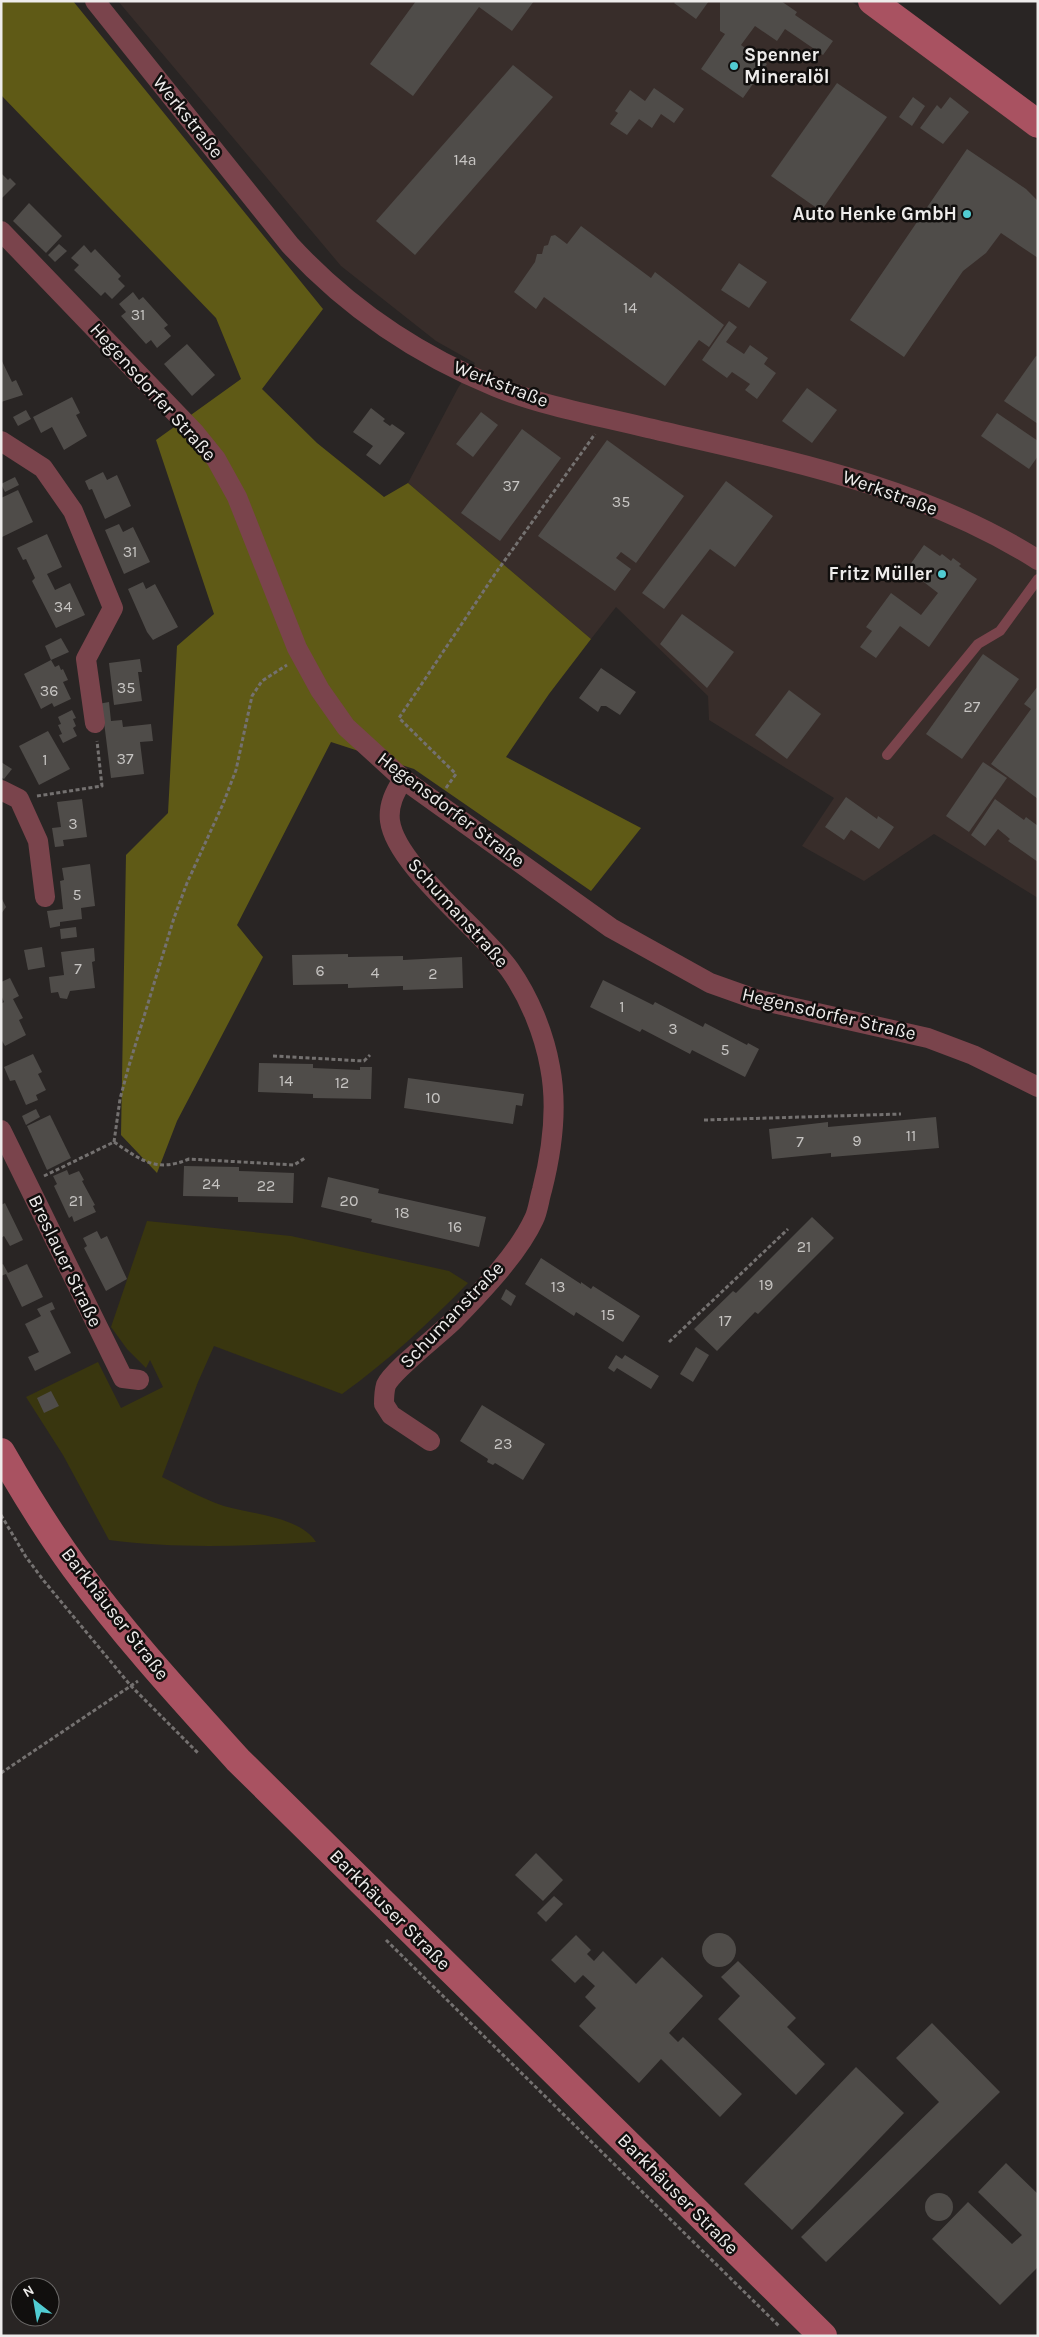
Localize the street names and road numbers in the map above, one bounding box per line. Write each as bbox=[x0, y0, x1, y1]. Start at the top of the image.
street label: Werkstraße bbox=[148, 71, 228, 163]
street label: Hegensdorfer Straße bbox=[85, 319, 221, 465]
street label: Werkstraße bbox=[451, 356, 551, 412]
street label: Werkstraße bbox=[839, 466, 941, 520]
street label: Hegensdorfer Straße bbox=[373, 748, 529, 872]
street label: Schumanstraße bbox=[403, 854, 513, 972]
street label: Hegensdorfer Straße bbox=[740, 983, 918, 1045]
street label: Breslauer Straße bbox=[24, 1191, 106, 1331]
street label: Schumanstraße bbox=[396, 1257, 508, 1373]
street label: Barkhäuser Straße bbox=[57, 1543, 173, 1685]
street label: Barkhäuser Straße bbox=[325, 1845, 455, 1975]
street label: Barkhäuser Straße bbox=[613, 2129, 743, 2259]

